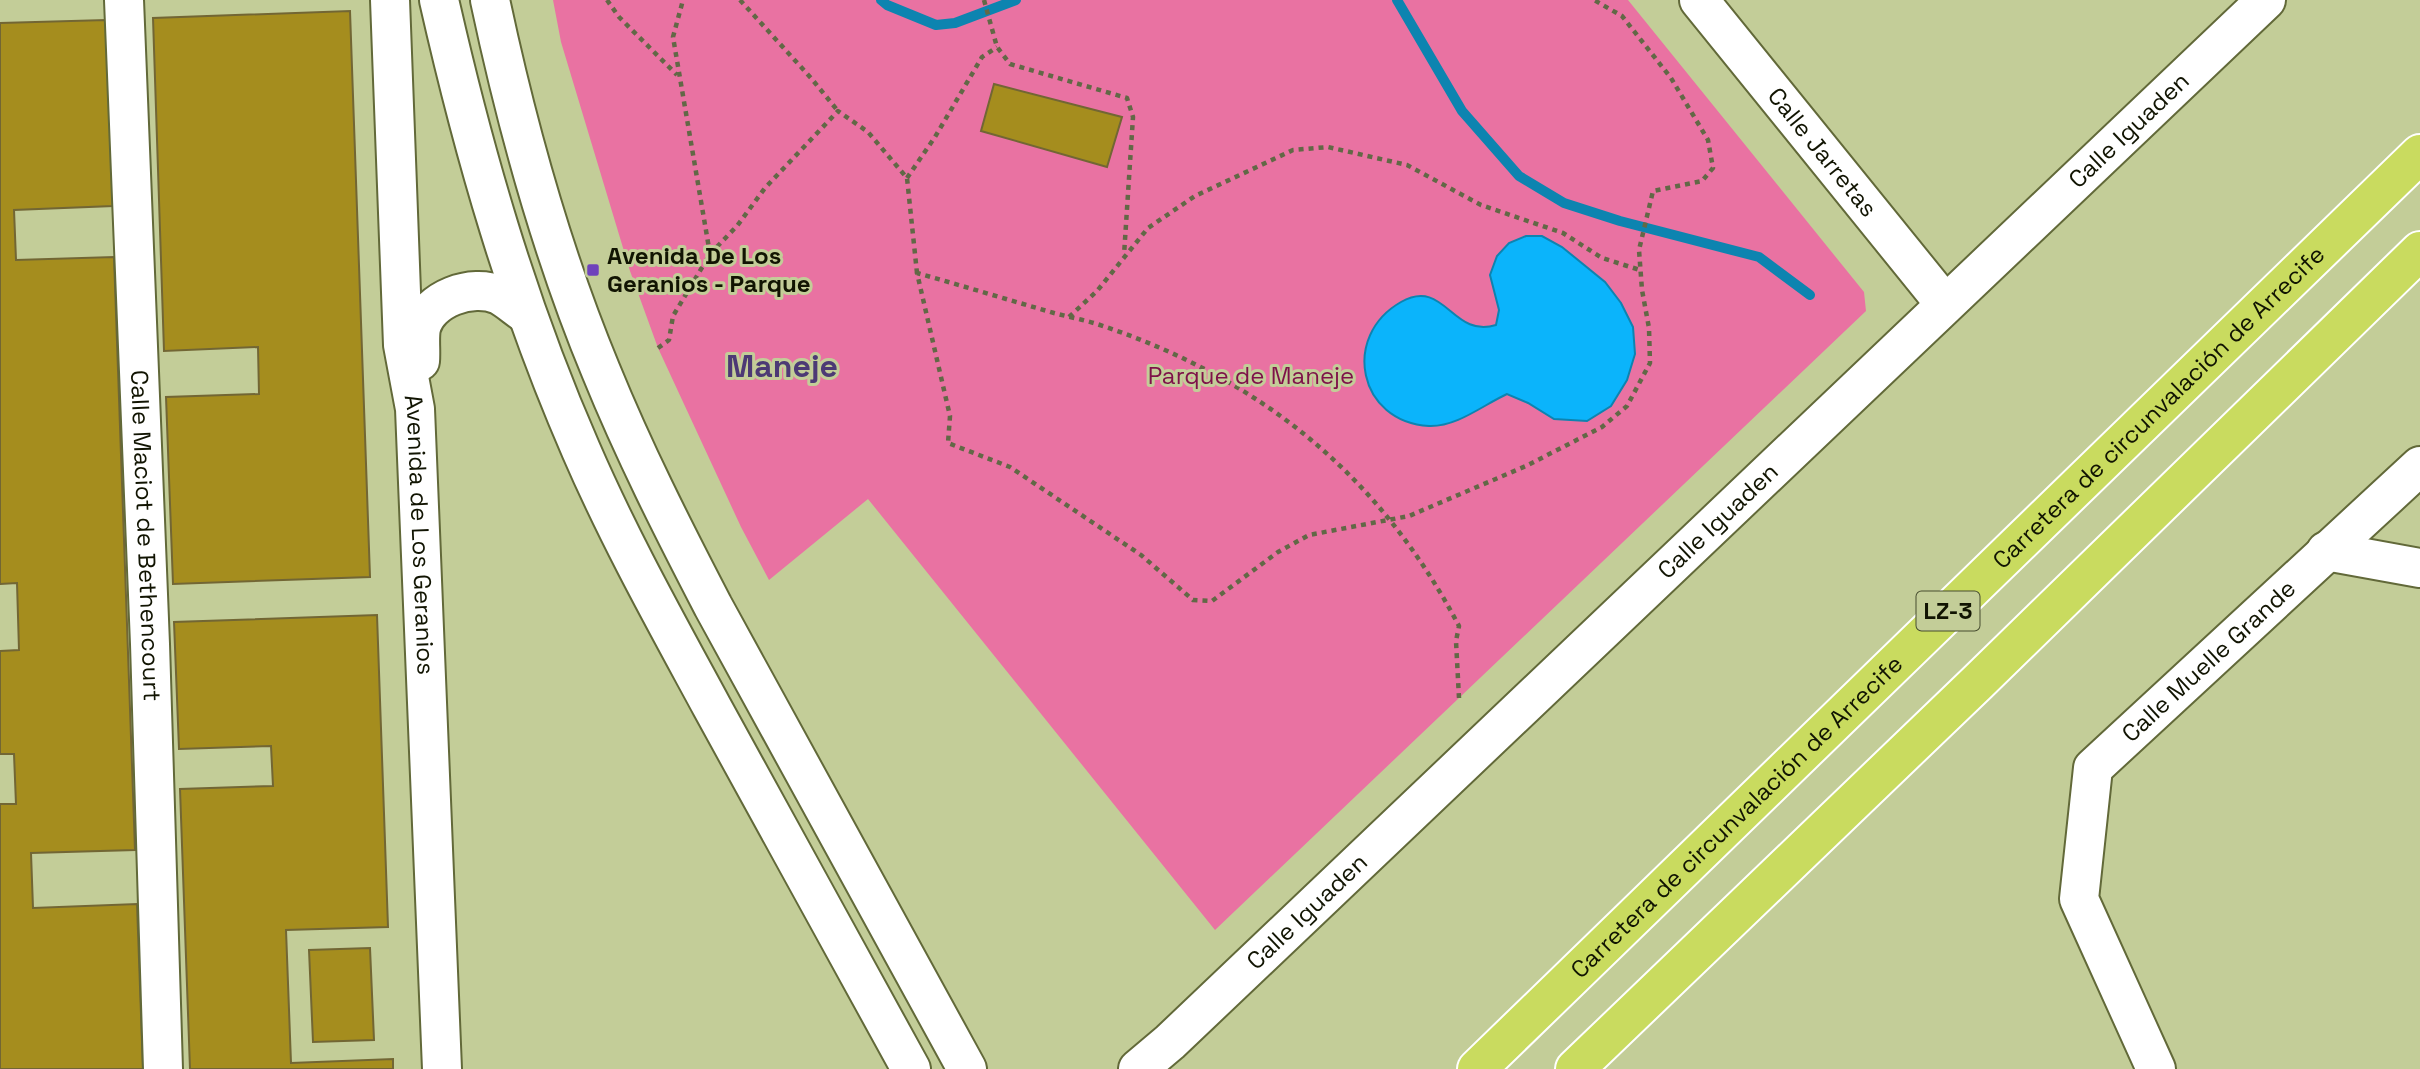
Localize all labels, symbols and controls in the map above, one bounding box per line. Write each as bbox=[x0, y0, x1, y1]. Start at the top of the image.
street label: Calle Iguaden bbox=[2062, 65, 2196, 195]
street label: Calle Jarretas bbox=[1761, 81, 1884, 223]
street label: Carretera de circunvalación de Arrecife bbox=[1986, 239, 2331, 575]
place label: Avenida De Los Geranios - Parque bbox=[607, 240, 811, 299]
marker: Avenida De Los Geranios - Parque bbox=[585, 262, 601, 278]
district label: Maneje bbox=[726, 346, 838, 386]
park label: Parque de Maneje bbox=[1148, 360, 1354, 391]
street label: Calle Maciot de Bethencourt bbox=[124, 369, 168, 702]
street label: Avenida de Los Geranios bbox=[398, 392, 442, 675]
street label: Calle Iguaden bbox=[1651, 456, 1785, 585]
street label: Calle Muelle Grande bbox=[2115, 573, 2302, 749]
road number: LZ-3 bbox=[1916, 592, 1980, 631]
street label: Carretera de circunvalación de Arrecife bbox=[1564, 648, 1909, 985]
street label: Calle Iguaden bbox=[1240, 847, 1374, 976]

